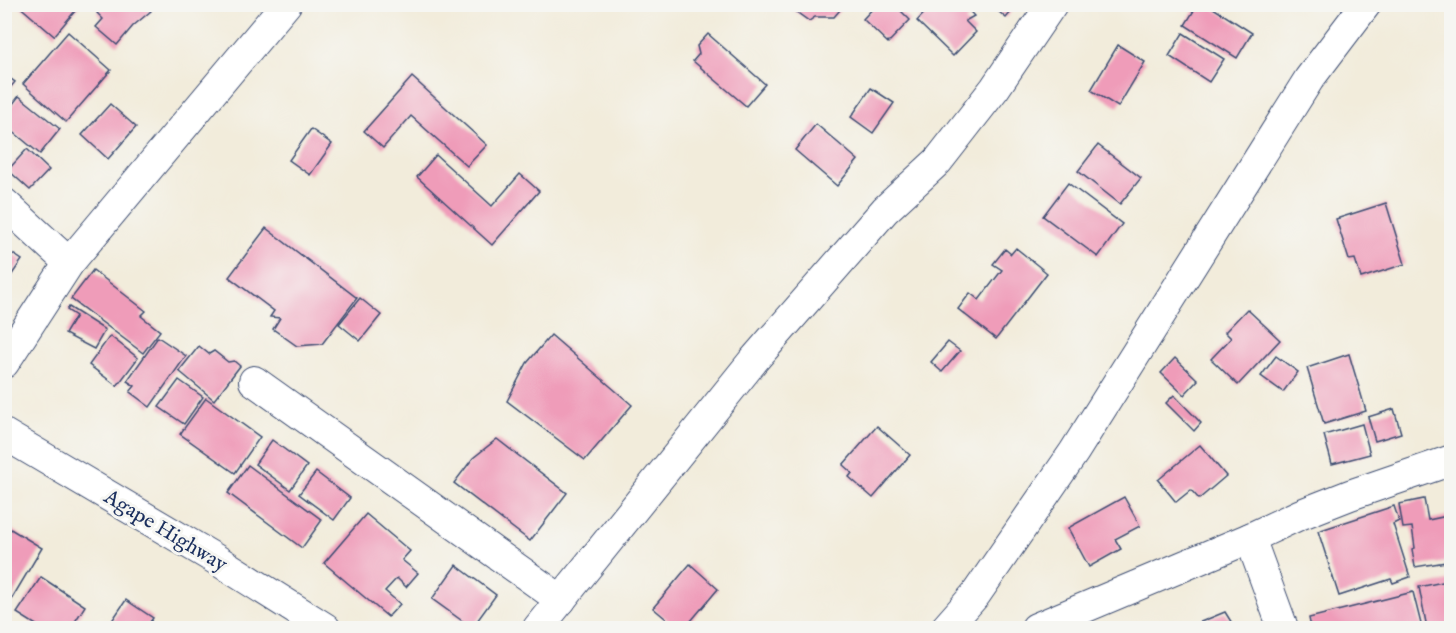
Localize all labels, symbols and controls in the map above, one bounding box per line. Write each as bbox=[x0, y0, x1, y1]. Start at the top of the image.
street label: Agape Highway bbox=[98, 483, 232, 579]

